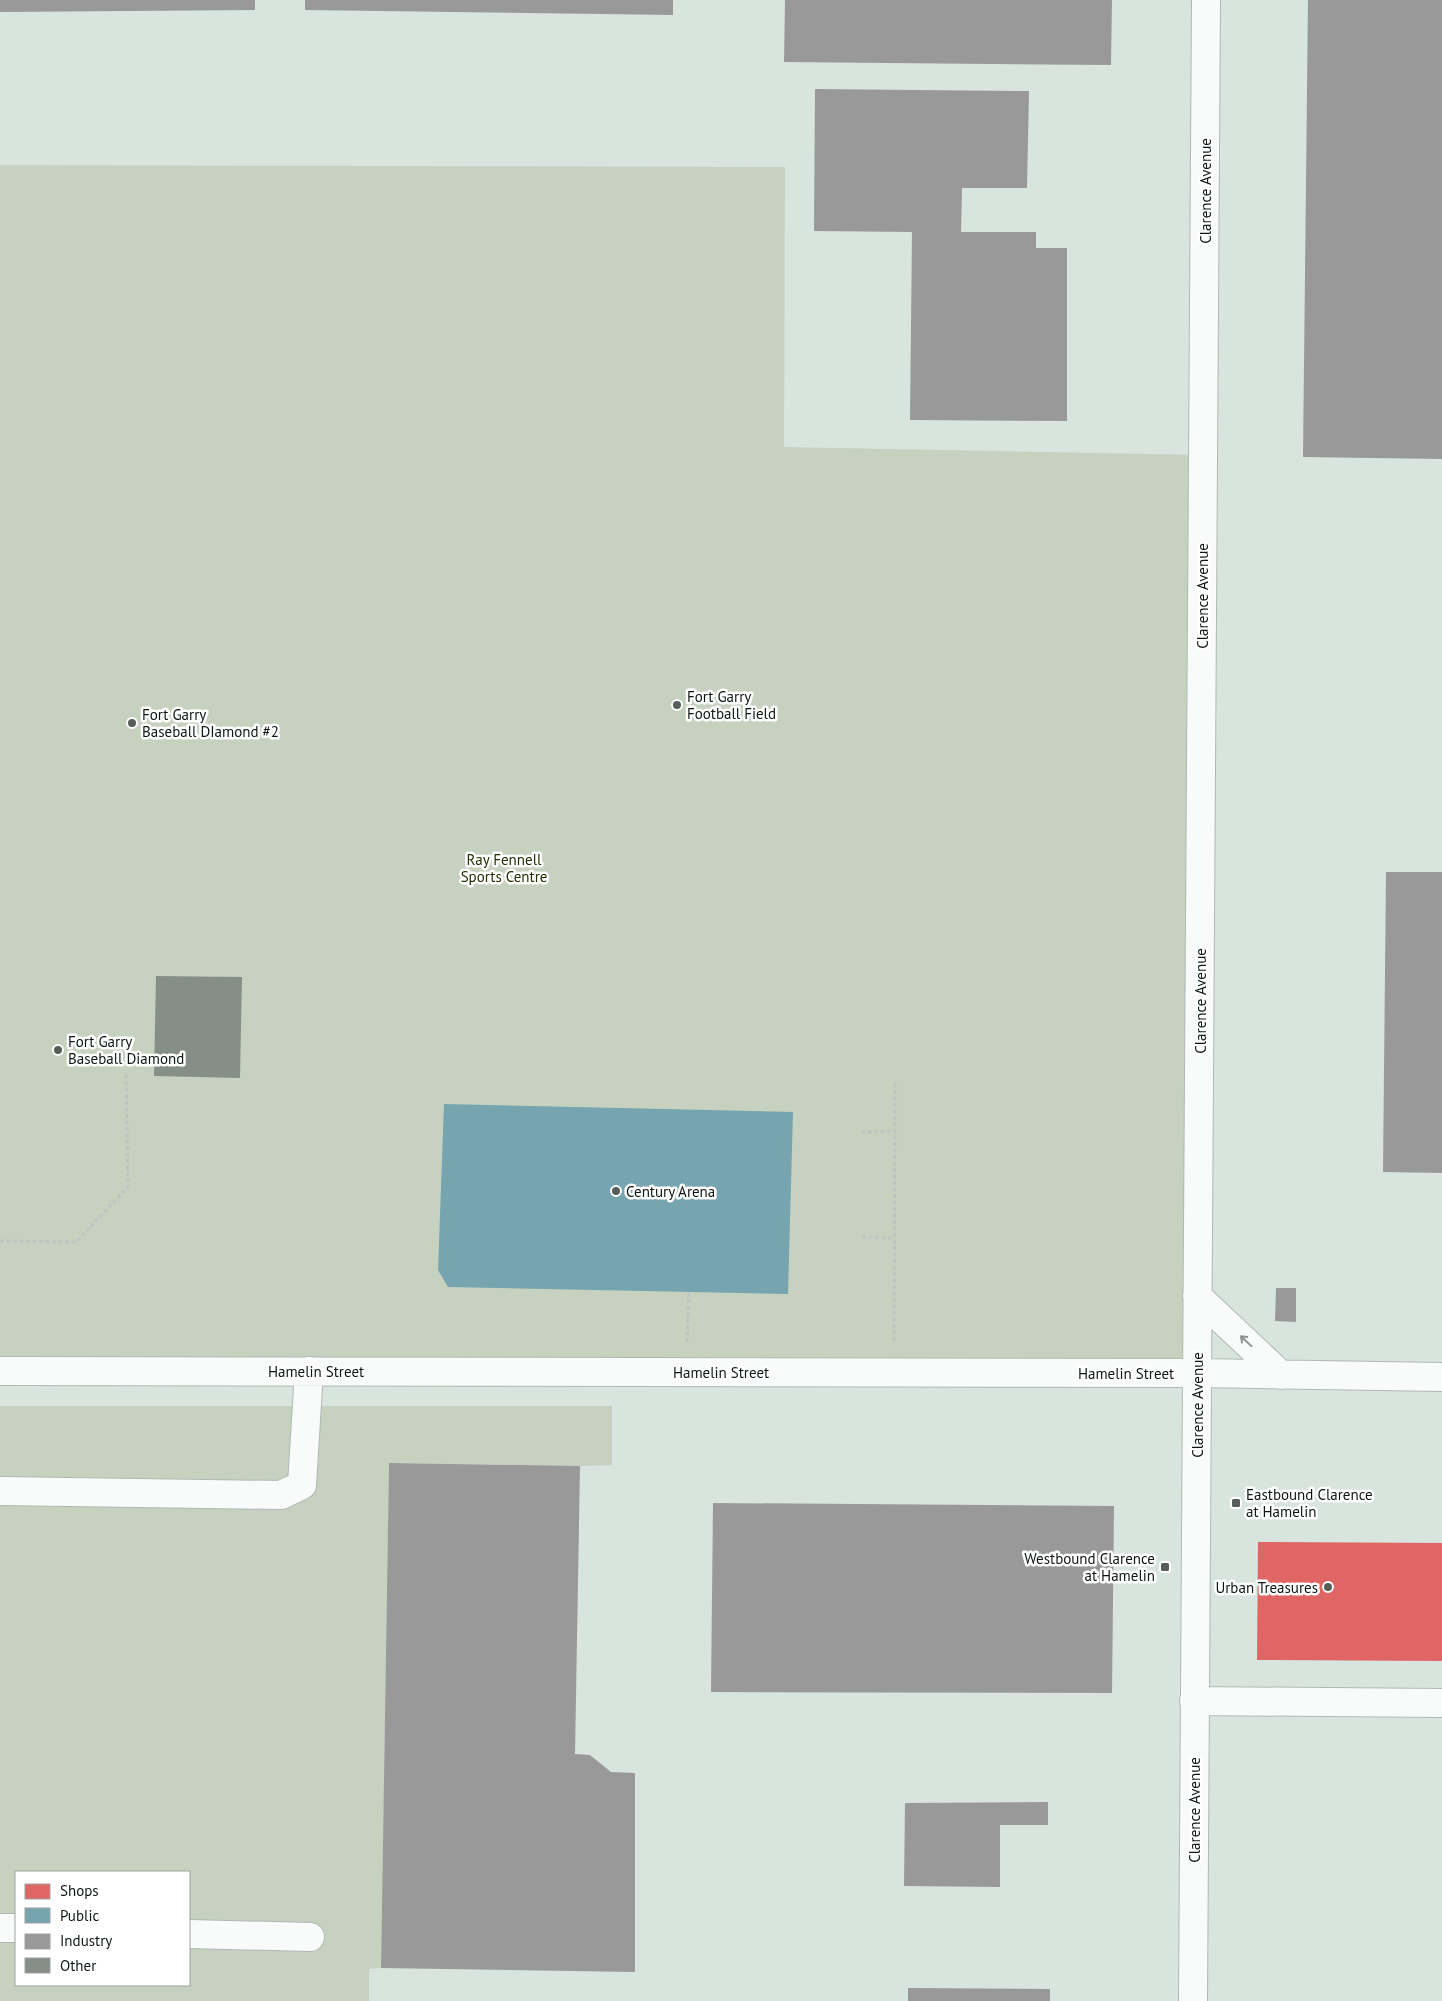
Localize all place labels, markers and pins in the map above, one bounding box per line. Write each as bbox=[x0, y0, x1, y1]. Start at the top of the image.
place label: Fort Garry Football Field bbox=[687, 687, 776, 723]
marker: Fort Garry Football Field bbox=[671, 699, 683, 711]
place label: Fort Garry Baseball DIamond #2 bbox=[142, 705, 279, 741]
marker: Fort Garry Baseball DIamond #2 bbox=[126, 717, 138, 729]
place label: Fort Garry Baseball Diamond bbox=[68, 1032, 184, 1068]
marker: Fort Garry Baseball Diamond bbox=[52, 1044, 64, 1056]
place label: Century Arena bbox=[626, 1182, 715, 1201]
marker: Century Arena bbox=[610, 1185, 622, 1197]
place label: Eastbound Clarence at Hamelin bbox=[1246, 1485, 1373, 1521]
marker: Eastbound Clarence at Hamelin bbox=[1230, 1497, 1242, 1509]
place label: Westbound Clarence at Hamelin bbox=[1024, 1549, 1155, 1585]
marker: Westbound Clarence at Hamelin bbox=[1159, 1561, 1171, 1573]
place label: Urban Treasures bbox=[1215, 1578, 1318, 1597]
marker: Urban Treasures bbox=[1322, 1581, 1334, 1593]

